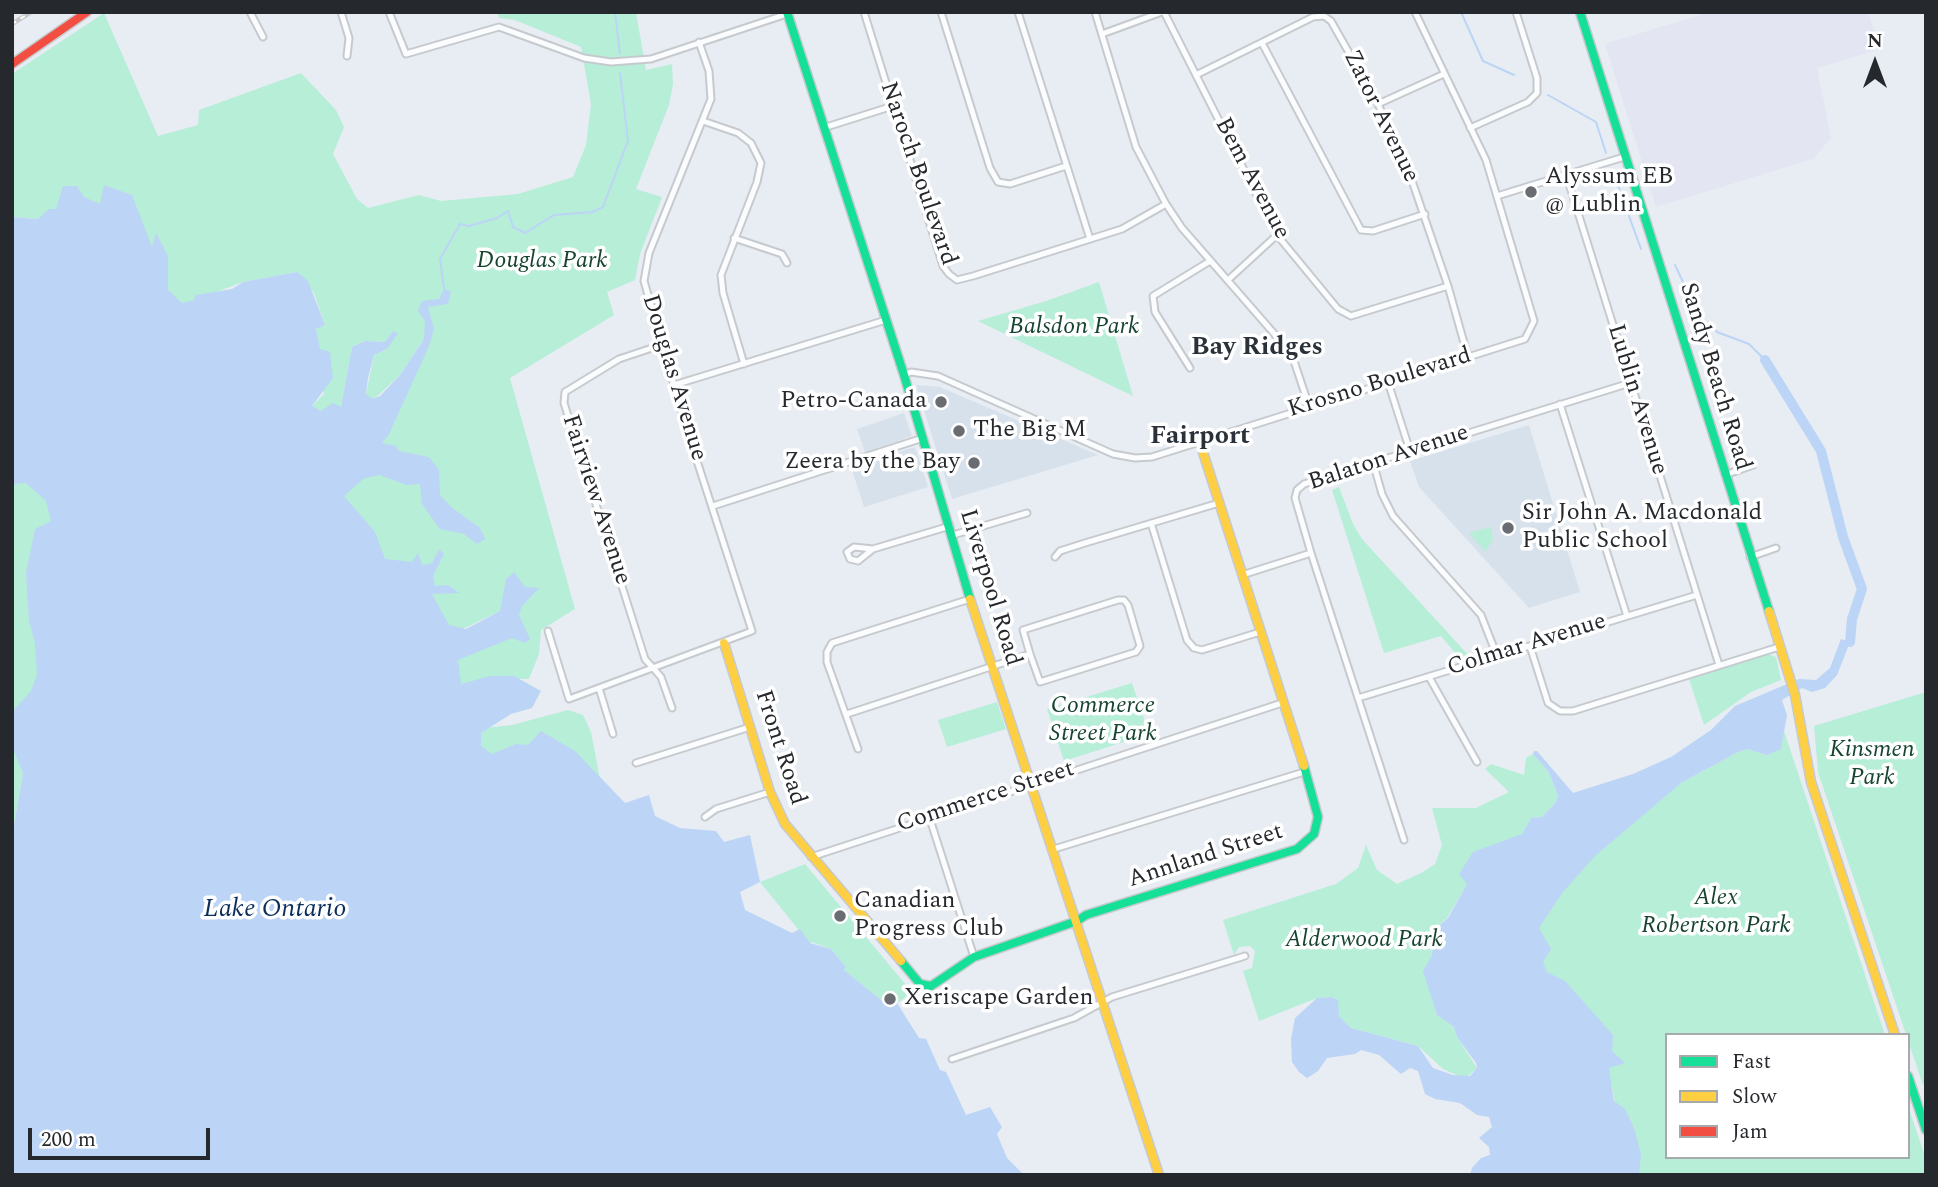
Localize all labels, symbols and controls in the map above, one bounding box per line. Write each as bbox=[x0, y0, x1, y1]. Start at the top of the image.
text: N bbox=[1867, 27, 1883, 56]
north arrow bbox=[1840, 28, 1910, 98]
street label: Zator Avenue bbox=[1336, 46, 1424, 188]
street label: Naroch Boulevard bbox=[872, 79, 962, 269]
street label: Bem Avenue bbox=[1207, 113, 1295, 245]
place label: Alyssum EB @ Lublin bbox=[1545, 164, 1673, 220]
marker: Alyssum EB @ Lublin bbox=[1523, 184, 1539, 200]
park label: Douglas Park bbox=[477, 248, 607, 276]
street label: Sandy Beach Road bbox=[1672, 280, 1756, 474]
street label: Douglas Avenue bbox=[634, 291, 712, 465]
park label: Balsdon Park bbox=[1009, 314, 1139, 342]
street label: Lublin Avenue bbox=[1599, 321, 1673, 479]
district label: Bay Ridges bbox=[1191, 333, 1323, 365]
street label: Krosno Boulevard bbox=[1285, 342, 1475, 426]
place label: Petro-Canada bbox=[780, 388, 927, 416]
marker: Petro-Canada bbox=[933, 394, 949, 410]
street label: Fairview Avenue bbox=[554, 411, 636, 589]
place label: The Big M bbox=[973, 417, 1086, 445]
street label: Balaton Avenue bbox=[1305, 420, 1473, 498]
district label: Fairport bbox=[1150, 422, 1250, 454]
marker: The Big M bbox=[951, 423, 967, 439]
place label: Zeera by the Bay bbox=[784, 449, 960, 477]
marker: Zeera by the Bay bbox=[966, 455, 982, 471]
place label: Sir John A. Macdonald Public School bbox=[1522, 500, 1762, 556]
street label: Liverpool Road bbox=[952, 506, 1026, 670]
marker: Sir John A. Macdonald Public School bbox=[1500, 520, 1516, 536]
street label: Colmar Avenue bbox=[1444, 608, 1610, 684]
street label: Front Road bbox=[747, 687, 811, 809]
park label: Commerce Street Park bbox=[1049, 693, 1157, 749]
park label: Kinsmen Park bbox=[1829, 737, 1915, 793]
street label: Commerce Street bbox=[894, 756, 1078, 840]
street label: Annland Street bbox=[1125, 818, 1287, 896]
park label: Alex Robertson Park bbox=[1641, 885, 1791, 941]
place label: Canadian Progress Club bbox=[854, 888, 1003, 944]
water label: Lake Ontario bbox=[204, 895, 346, 927]
marker: Canadian Progress Club bbox=[832, 908, 848, 924]
park label: Alderwood Park bbox=[1285, 927, 1443, 955]
place label: Xeriscape Garden bbox=[904, 985, 1094, 1013]
marker: Xeriscape Garden bbox=[882, 991, 898, 1007]
legend bbox=[1665, 1033, 1910, 1159]
text: Fast bbox=[1732, 1046, 1771, 1078]
text: Slow bbox=[1732, 1081, 1776, 1113]
scale bar bbox=[32, 1114, 214, 1158]
text: Jam bbox=[1732, 1116, 1768, 1148]
text: 200 m bbox=[41, 1124, 96, 1156]

